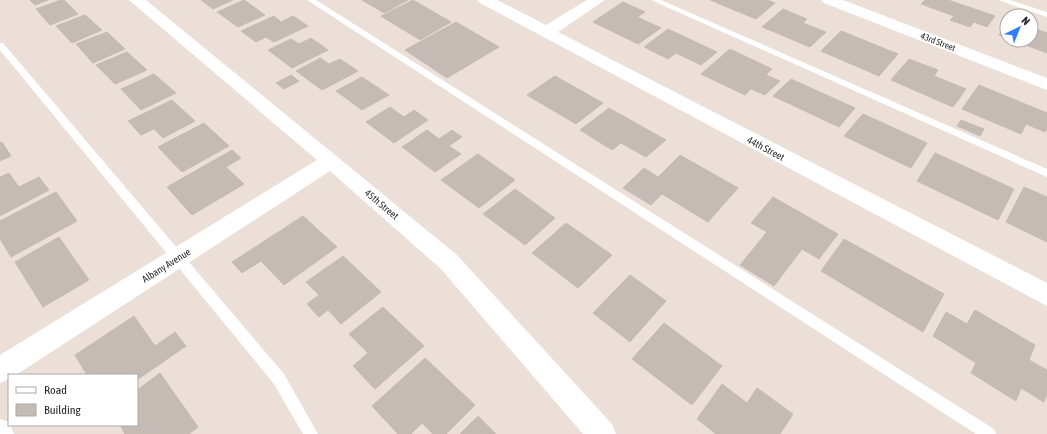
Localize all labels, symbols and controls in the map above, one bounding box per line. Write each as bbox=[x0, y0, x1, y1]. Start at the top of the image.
north arrow bbox=[999, 8, 1039, 48]
text: N bbox=[1019, 14, 1032, 27]
street label: 43rd Street bbox=[919, 31, 957, 53]
street label: 44th Street bbox=[745, 134, 786, 163]
street label: 45th Street bbox=[363, 187, 401, 222]
street label: Albany Avenue bbox=[140, 246, 193, 285]
legend bbox=[8, 374, 138, 426]
text: Road bbox=[44, 383, 67, 397]
text: Building bbox=[44, 403, 82, 417]

